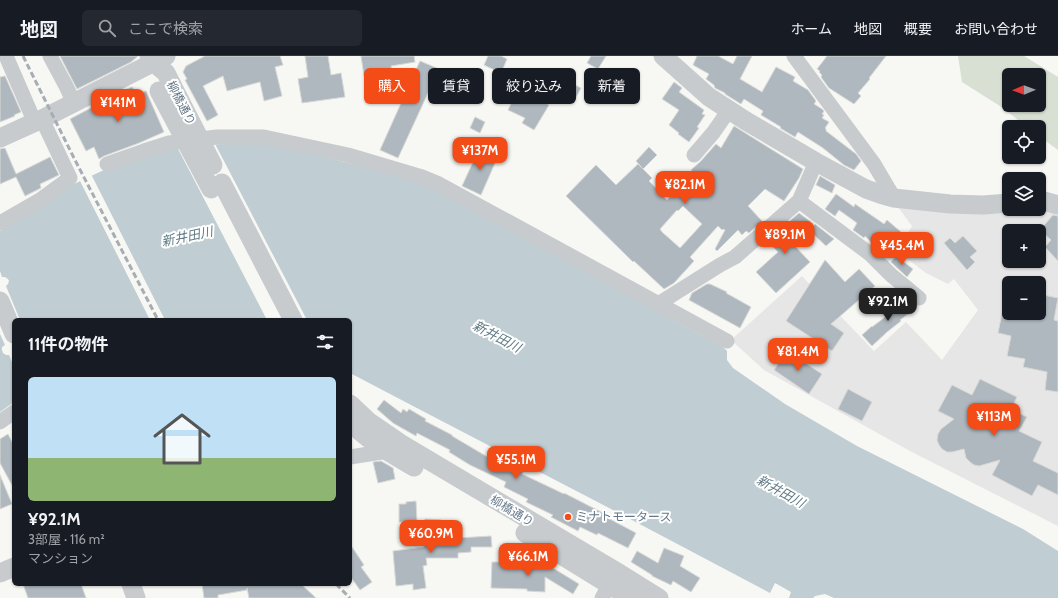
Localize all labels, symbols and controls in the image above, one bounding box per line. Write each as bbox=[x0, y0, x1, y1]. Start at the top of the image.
search box bbox=[82, 10, 362, 46]
icon: search bbox=[96, 17, 118, 39]
text: 地図 bbox=[20, 18, 58, 41]
text: ここで検索 bbox=[128, 20, 203, 38]
text: ホーム bbox=[790, 20, 832, 38]
text: 地図 bbox=[854, 20, 882, 38]
text: 概要 bbox=[904, 20, 932, 38]
text: お問い合わせ bbox=[954, 20, 1038, 38]
chip: 購入 bbox=[364, 68, 420, 104]
chip: 賃貸 bbox=[428, 68, 484, 104]
chip: 絞り込み bbox=[492, 68, 576, 104]
chip: 新着 bbox=[584, 68, 640, 104]
north arrow bbox=[1002, 68, 1046, 112]
map controls bbox=[1002, 68, 1046, 320]
street label: 柳橋通り bbox=[164, 78, 199, 128]
pin: ¥141M bbox=[90, 89, 146, 123]
text: ¥141M bbox=[100, 94, 136, 110]
button: locate bbox=[1002, 120, 1046, 164]
pin: ¥137M bbox=[452, 137, 508, 171]
text: ¥137M bbox=[462, 142, 498, 158]
pin: ¥82.1M bbox=[652, 171, 718, 205]
button: layers bbox=[1002, 172, 1046, 216]
text: ¥82.1M bbox=[665, 176, 705, 192]
pin: ¥89.1M bbox=[752, 221, 818, 255]
water label: 新井田川 bbox=[160, 222, 216, 249]
button: + bbox=[1002, 224, 1046, 268]
text: ¥89.1M bbox=[764, 226, 806, 242]
pin: ¥45.4M bbox=[869, 232, 935, 266]
text: ¥45.4M bbox=[880, 237, 924, 253]
button: − bbox=[1002, 276, 1046, 320]
pin: ¥92.1M bbox=[855, 288, 921, 322]
text: ¥92.1M bbox=[868, 293, 908, 309]
water label: 新井田川 bbox=[470, 317, 525, 356]
icon: filters bbox=[314, 331, 336, 353]
text: 11件の物件 bbox=[28, 334, 109, 354]
pin: ¥81.4M bbox=[765, 338, 831, 372]
text: ¥81.4M bbox=[777, 343, 819, 359]
icon: home bbox=[146, 403, 218, 475]
pin: ¥113M bbox=[966, 403, 1022, 437]
text: ¥113M bbox=[976, 408, 1012, 424]
pin: ¥55.1M bbox=[483, 446, 549, 480]
text: ¥55.1M bbox=[496, 451, 536, 467]
water label: 新井田川 bbox=[754, 471, 809, 512]
street label: 柳橋通り bbox=[488, 492, 537, 529]
text: ¥92.1M bbox=[28, 509, 81, 529]
place label: ミナトモータース bbox=[576, 509, 671, 524]
marker: ミナトモータース bbox=[563, 512, 573, 522]
pin: ¥60.9M bbox=[398, 520, 464, 554]
text: ¥60.9M bbox=[409, 525, 453, 541]
text: 3部屋 · 116 m² bbox=[28, 531, 104, 547]
pin: ¥66.1M bbox=[495, 543, 561, 577]
text: ¥66.1M bbox=[508, 548, 548, 564]
text: マンション bbox=[28, 550, 93, 566]

